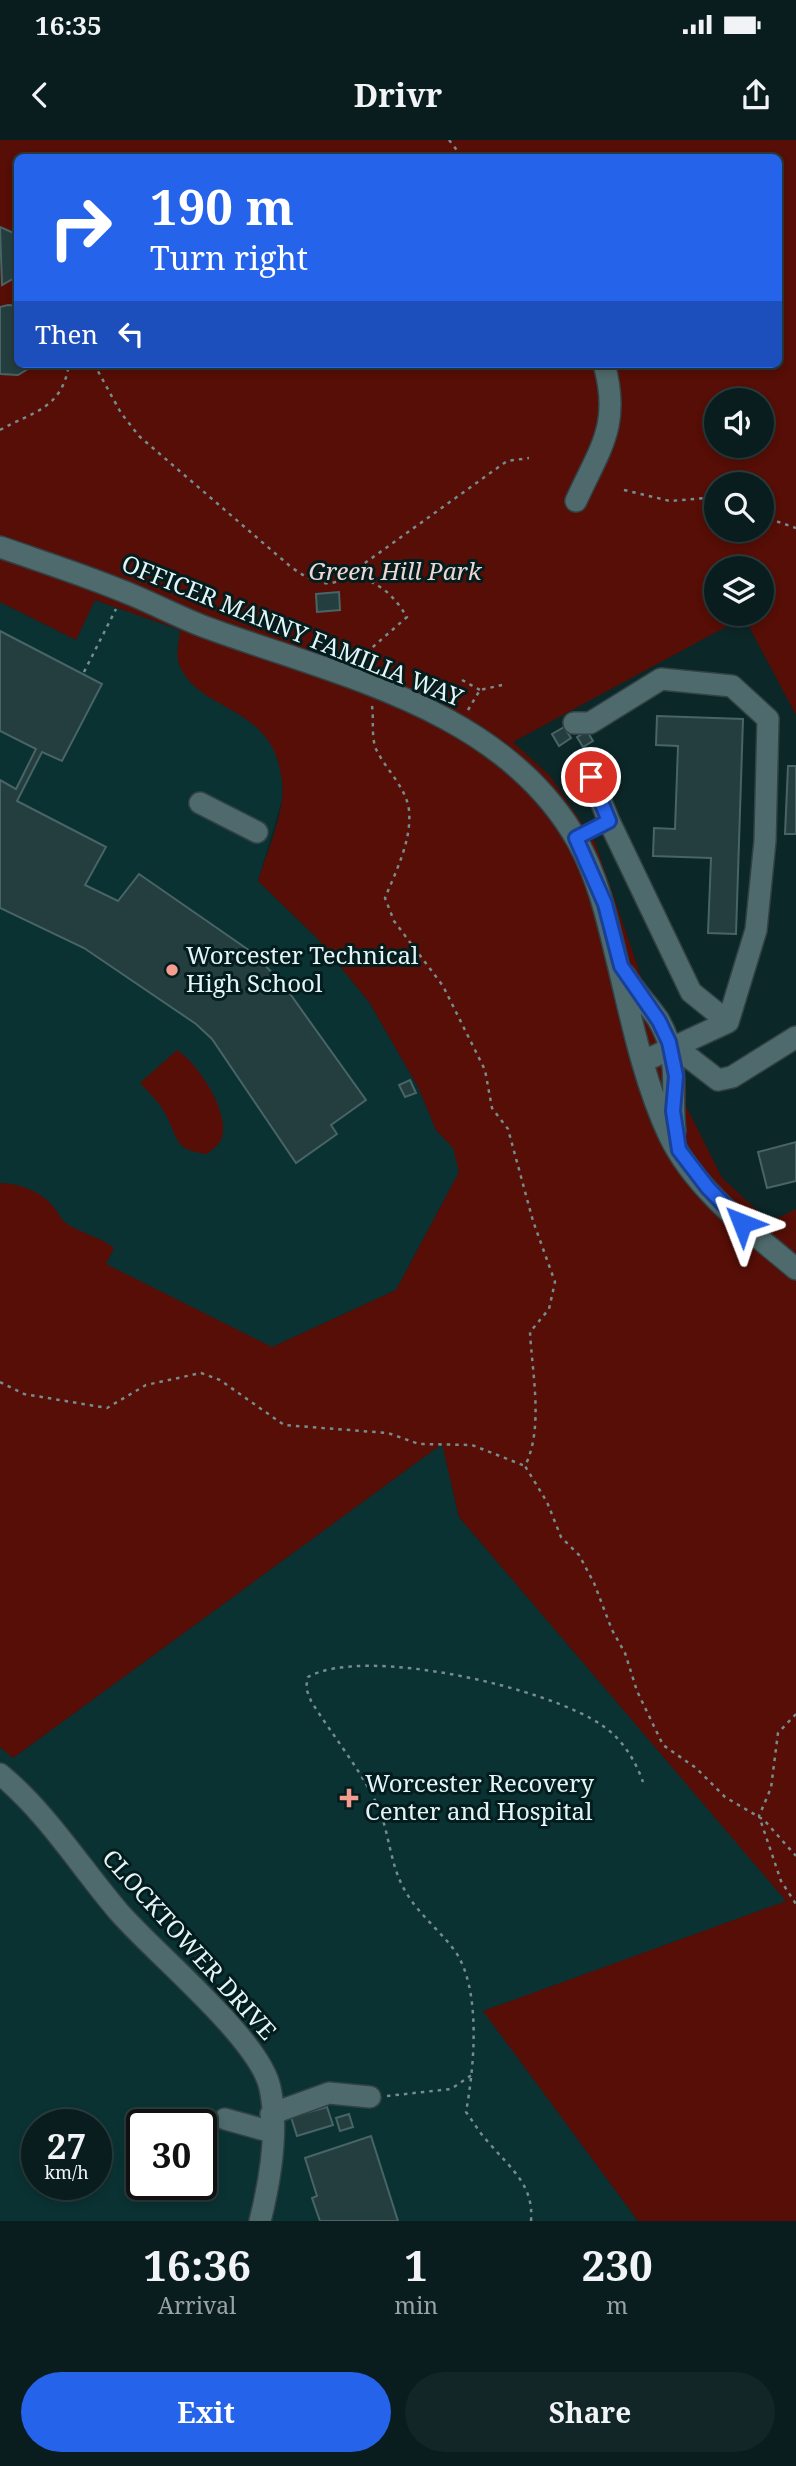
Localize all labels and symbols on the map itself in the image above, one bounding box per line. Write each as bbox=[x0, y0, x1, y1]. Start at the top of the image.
street label: OFFICER MANNY FAMILIA WAY bbox=[117, 546, 469, 714]
park label: Green Hill Park bbox=[309, 554, 483, 587]
pin bbox=[561, 747, 621, 807]
place label: Worcester Technical High School bbox=[186, 938, 419, 999]
marker: Worcester Technical High School bbox=[164, 962, 180, 978]
position arrow bbox=[705, 1186, 779, 1260]
place label: Worcester Recovery Center and Hospital bbox=[365, 1766, 594, 1827]
marker: Worcester Recovery Center and Hospital bbox=[339, 1788, 359, 1808]
street label: CLOCKTOWER DRIVE bbox=[96, 1842, 285, 2046]
speed limit sign: 30 bbox=[126, 2109, 217, 2200]

